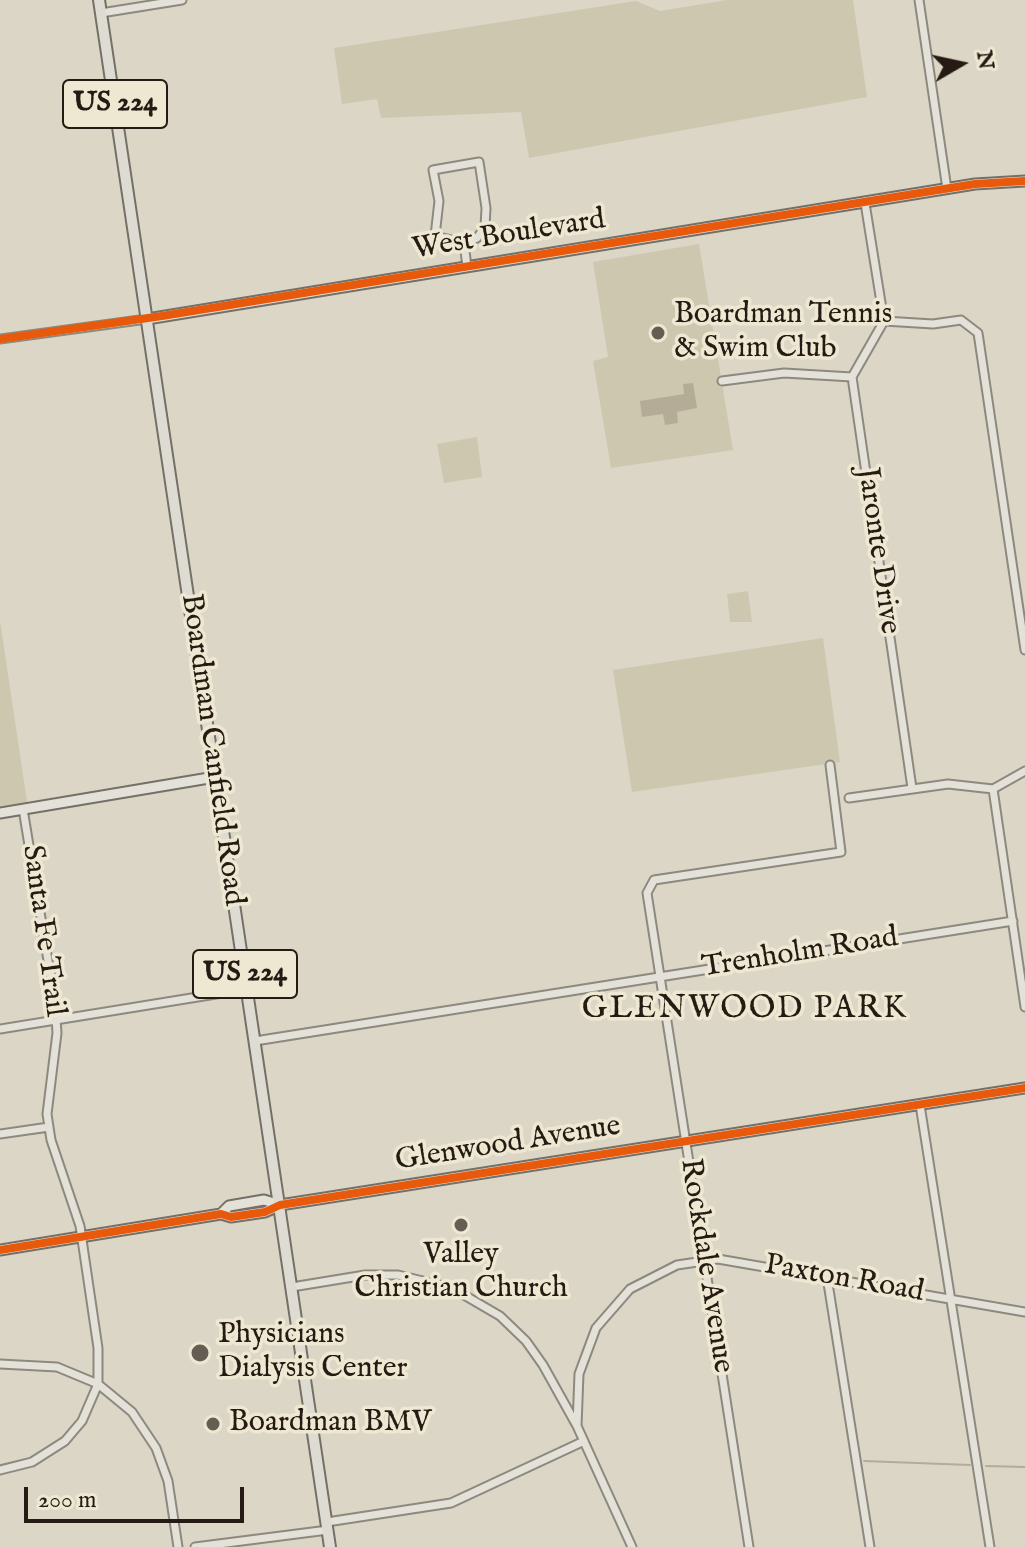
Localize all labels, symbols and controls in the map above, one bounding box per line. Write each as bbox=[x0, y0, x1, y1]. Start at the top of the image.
north arrow bbox=[921, 24, 1001, 104]
text: N bbox=[969, 49, 1000, 72]
road number: US 224 bbox=[63, 80, 167, 128]
street label: West Boulevard bbox=[410, 203, 608, 269]
place label: Boardman Tennis & Swim Club bbox=[674, 298, 892, 368]
marker: Boardman Tennis & Swim Club bbox=[649, 324, 667, 342]
street label: Jaronte Drive bbox=[847, 465, 907, 637]
street label: Boardman Canfield Road bbox=[171, 592, 251, 908]
street label: Santa Fe Trail bbox=[12, 843, 72, 1019]
street label: Trenholm Road bbox=[699, 921, 901, 987]
road number: US 224 bbox=[193, 950, 297, 998]
district label: GLENWOOD PARK bbox=[582, 991, 908, 1029]
street label: Glenwood Avenue bbox=[393, 1109, 623, 1181]
street label: Rockdale Avenue bbox=[670, 1156, 740, 1376]
marker: Valley Christian Church bbox=[452, 1216, 470, 1234]
place label: Valley Christian Church bbox=[354, 1238, 568, 1308]
street label: Paxton Road bbox=[761, 1248, 927, 1312]
place label: Physicians Dialysis Center bbox=[218, 1318, 408, 1388]
marker: Physicians Dialysis Center bbox=[189, 1342, 211, 1364]
place label: Boardman BMV bbox=[229, 1406, 431, 1442]
marker: Boardman BMV bbox=[204, 1415, 222, 1433]
scale bar bbox=[28, 1471, 248, 1521]
text: 200 m bbox=[38, 1485, 97, 1516]

